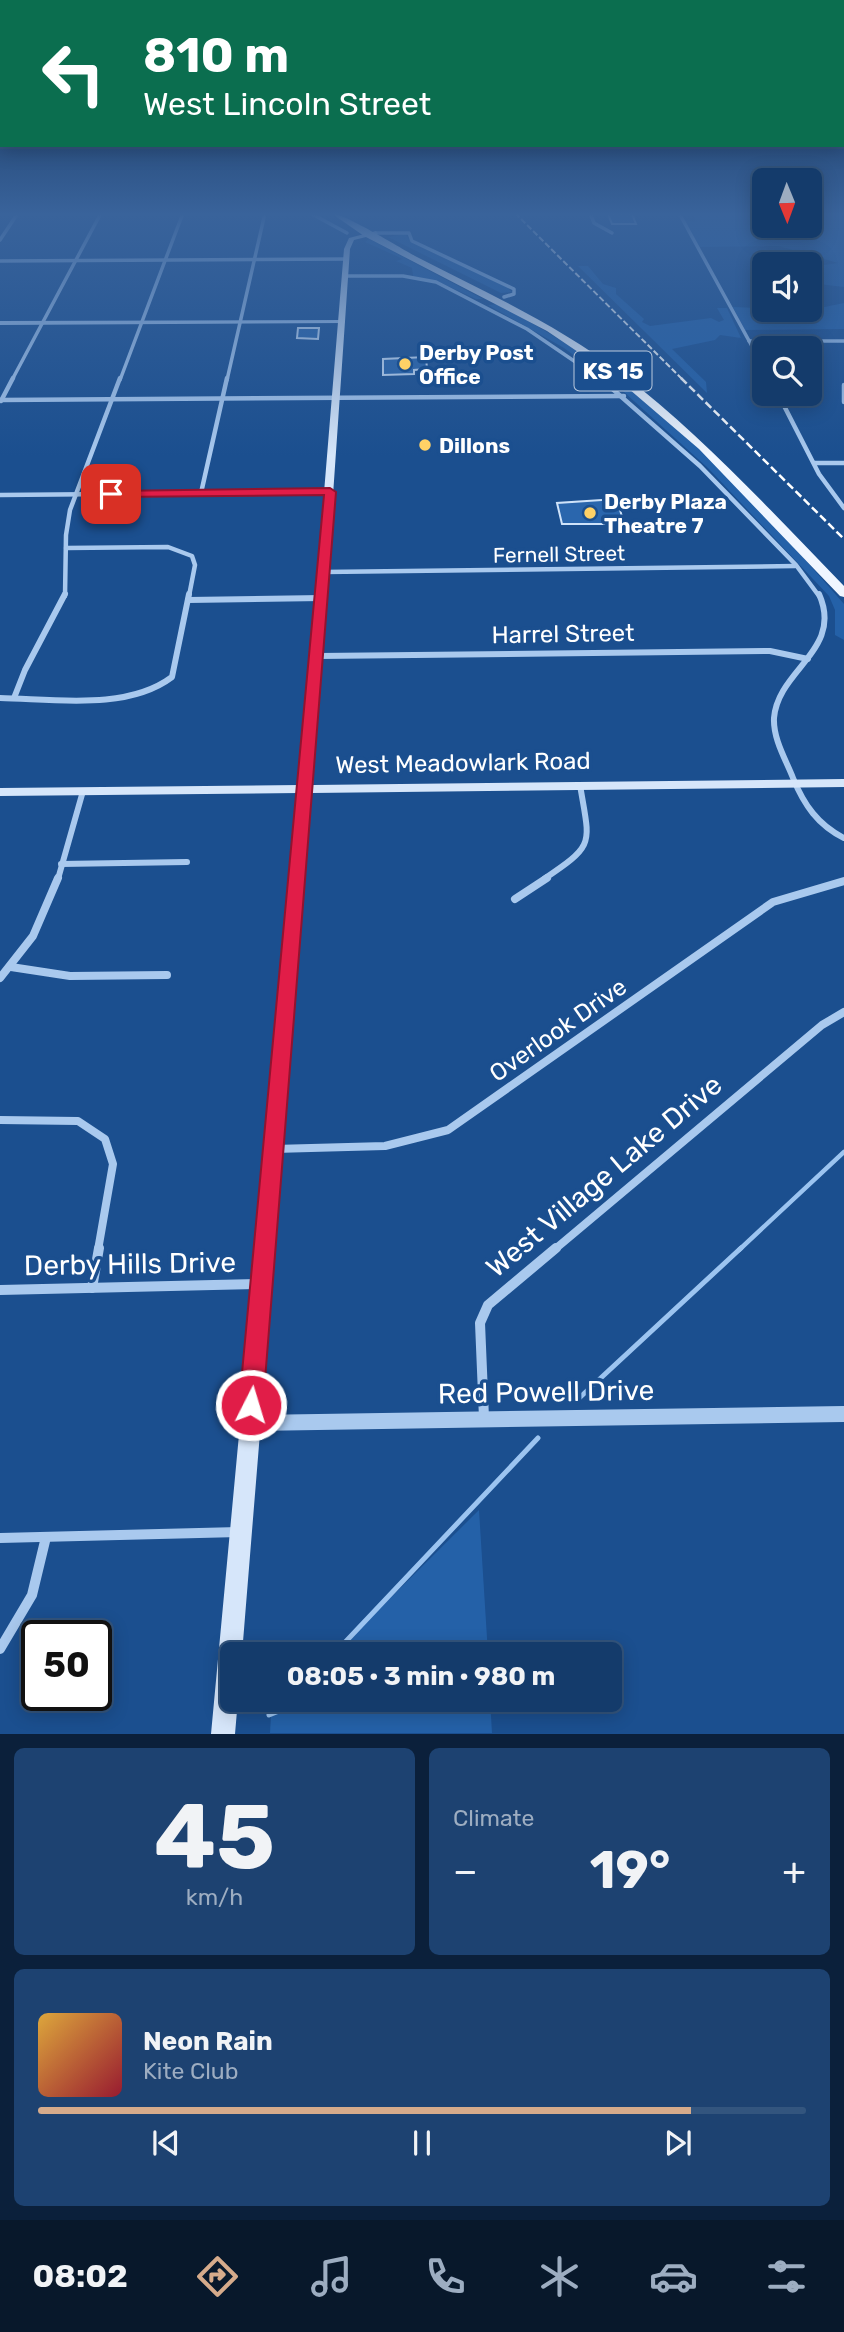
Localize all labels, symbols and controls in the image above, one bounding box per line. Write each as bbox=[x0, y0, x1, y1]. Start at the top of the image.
text: 810 m bbox=[143, 26, 289, 84]
icon: left bbox=[28, 28, 119, 119]
text: West Lincoln Street bbox=[143, 85, 431, 123]
north arrow bbox=[752, 168, 822, 238]
map controls bbox=[752, 168, 822, 406]
button: sound bbox=[752, 252, 822, 322]
button: search bbox=[752, 336, 822, 406]
place label: Derby Post Office bbox=[419, 340, 534, 389]
road number: KS 15 bbox=[574, 352, 652, 390]
marker: Derby Post Office bbox=[397, 356, 413, 372]
place label: Dillons bbox=[439, 433, 510, 458]
marker: Dillons bbox=[417, 437, 433, 453]
pin bbox=[81, 464, 141, 524]
icon: arrive bbox=[92, 475, 130, 513]
place label: Derby Plaza Theatre 7 bbox=[604, 489, 727, 538]
marker: Derby Plaza Theatre 7 bbox=[582, 505, 598, 521]
street label: Fernell Street bbox=[493, 540, 625, 568]
street label: Harrel Street bbox=[491, 619, 635, 649]
street label: West Meadowlark Road bbox=[335, 747, 591, 779]
street label: Overlook Drive bbox=[484, 972, 632, 1088]
street label: West Village Lake Drive bbox=[480, 1068, 728, 1284]
street label: Derby Hills Drive bbox=[24, 1246, 236, 1282]
position arrow bbox=[214, 1368, 288, 1442]
street label: Red Powell Drive bbox=[438, 1374, 654, 1410]
speed limit sign: 50 bbox=[21, 1620, 112, 1711]
text: 08:05 · 3 min · 980 m bbox=[287, 1661, 555, 1692]
text: 45 bbox=[154, 1783, 275, 1891]
text: Climate bbox=[453, 1804, 534, 1832]
text: 19° bbox=[590, 1839, 670, 1901]
text: − bbox=[453, 1848, 478, 1894]
text: + bbox=[782, 1848, 806, 1894]
text: km/h bbox=[186, 1883, 243, 1911]
text: Neon Rain bbox=[143, 2026, 273, 2057]
text: Kite Club bbox=[143, 2057, 238, 2085]
icon: previous bbox=[147, 2124, 185, 2162]
icon: pause bbox=[403, 2124, 441, 2162]
icon: next bbox=[659, 2124, 697, 2162]
icon: directions bbox=[193, 2252, 242, 2301]
icon: music bbox=[307, 2252, 356, 2301]
icon: phone bbox=[421, 2252, 470, 2301]
icon: climate bbox=[535, 2252, 584, 2301]
icon: car bbox=[649, 2252, 698, 2301]
icon: filters bbox=[762, 2252, 811, 2301]
text: 08:02 bbox=[32, 2257, 128, 2295]

